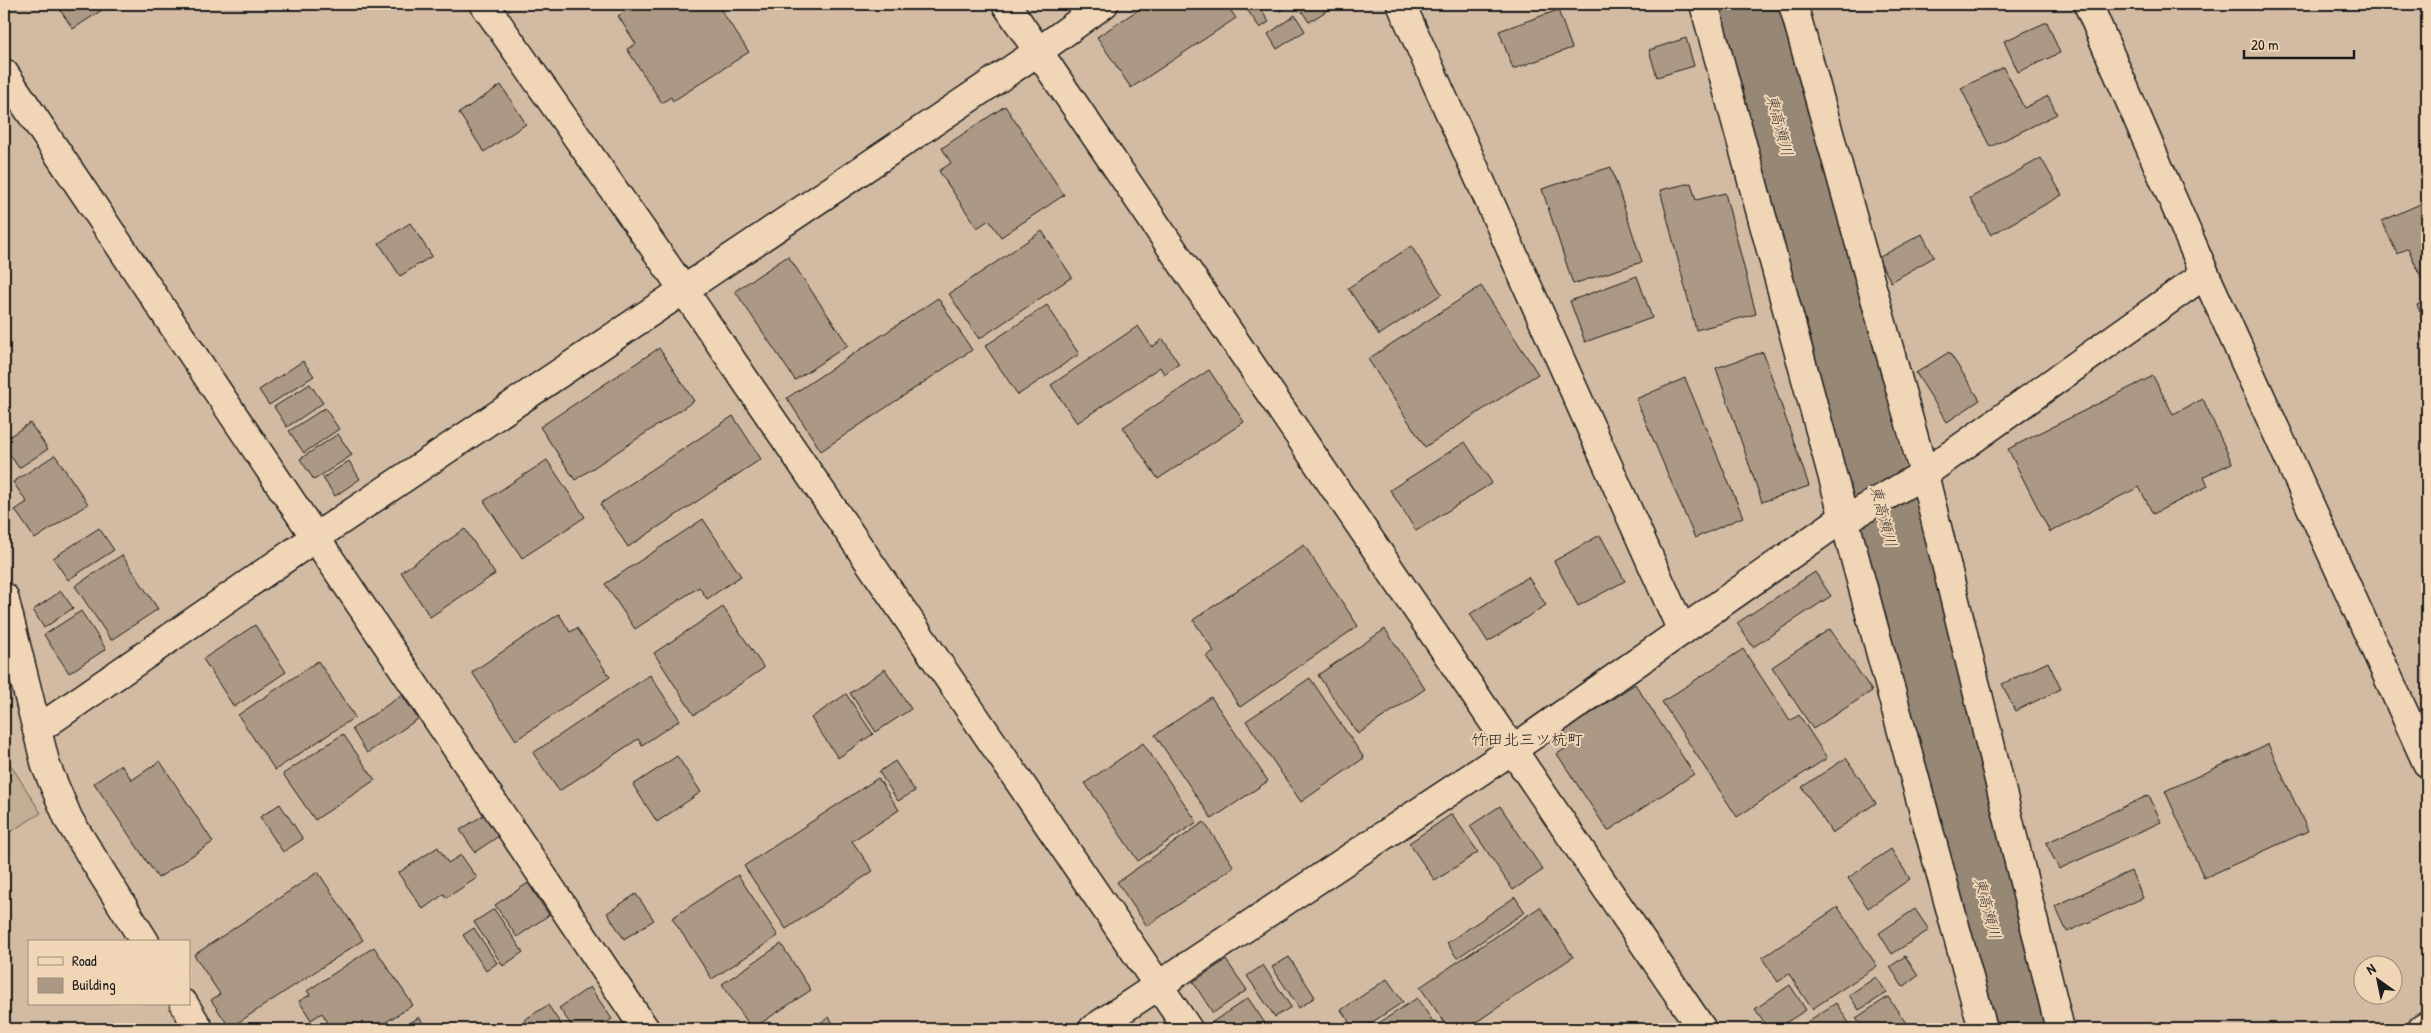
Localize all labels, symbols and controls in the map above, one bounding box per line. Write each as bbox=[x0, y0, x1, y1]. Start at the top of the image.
scale bar bbox=[2244, 28, 2354, 60]
text: 20 m bbox=[2251, 34, 2278, 55]
water label: 東高瀬川 bbox=[1761, 91, 1799, 159]
water label: 東高瀬川 bbox=[1865, 482, 1903, 550]
district label: 竹田北三ツ杭町 bbox=[1471, 728, 1583, 750]
water label: 東高瀬川 bbox=[1969, 874, 2007, 942]
legend bbox=[28, 940, 190, 1006]
text: Road bbox=[72, 950, 97, 971]
north arrow bbox=[2354, 956, 2404, 1006]
text: N bbox=[2362, 958, 2379, 979]
text: Building bbox=[72, 974, 116, 995]

